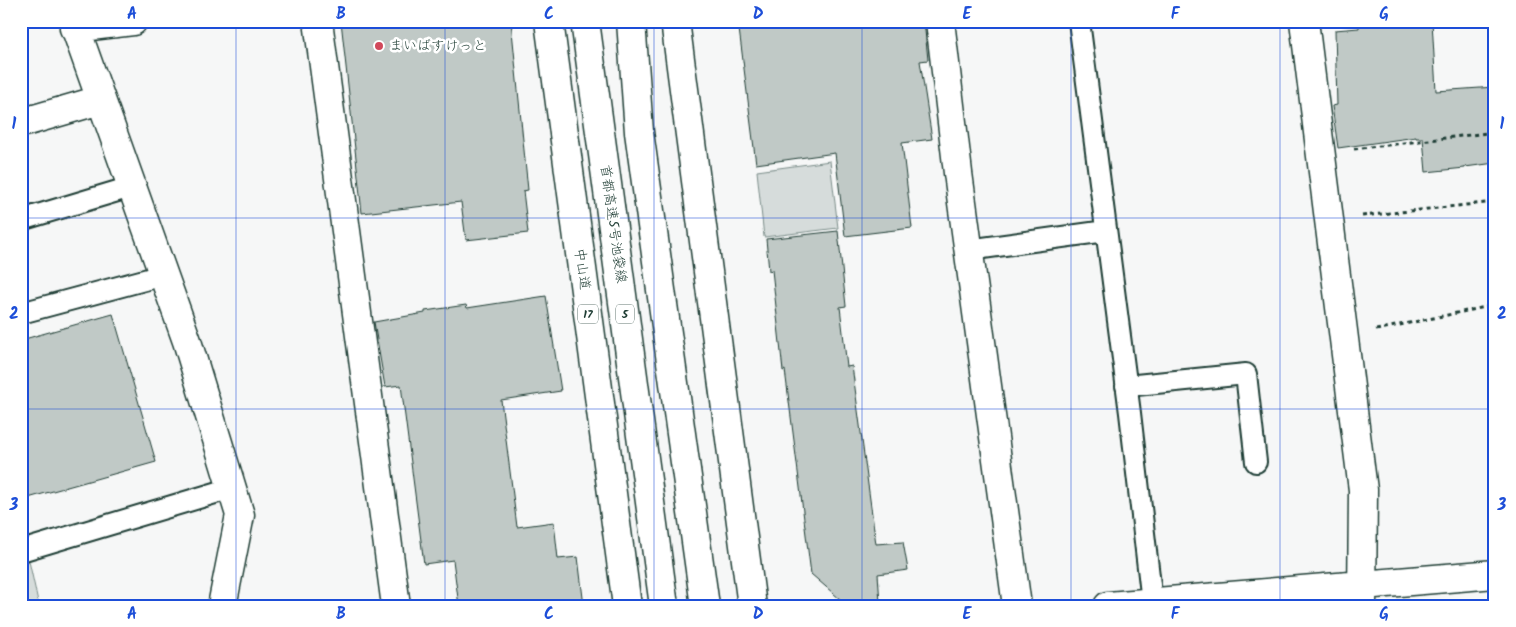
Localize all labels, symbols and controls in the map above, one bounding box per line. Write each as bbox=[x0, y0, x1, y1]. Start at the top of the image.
text: A bbox=[127, 2, 137, 27]
text: B bbox=[336, 2, 346, 27]
text: C bbox=[544, 2, 554, 27]
text: D bbox=[753, 2, 764, 27]
text: E bbox=[963, 2, 973, 27]
text: F bbox=[1171, 2, 1181, 27]
text: G bbox=[1379, 2, 1389, 27]
place label: まいばすけっと bbox=[389, 35, 487, 57]
marker: まいばすけっと bbox=[373, 40, 385, 52]
text: 1 bbox=[12, 112, 17, 137]
text: 1 bbox=[1500, 112, 1505, 137]
street label: 首都高速5号池袋線 bbox=[594, 163, 632, 285]
street label: 中山道 bbox=[568, 247, 596, 291]
text: 2 bbox=[9, 302, 19, 327]
text: 2 bbox=[1497, 302, 1507, 327]
road number: 17 bbox=[578, 304, 598, 324]
road number: 5 bbox=[616, 304, 634, 324]
text: 3 bbox=[9, 493, 19, 518]
text: 3 bbox=[1497, 493, 1507, 518]
text: A bbox=[127, 602, 137, 627]
text: B bbox=[336, 602, 346, 627]
text: C bbox=[544, 602, 554, 627]
text: D bbox=[753, 602, 764, 627]
text: E bbox=[963, 602, 973, 627]
text: F bbox=[1171, 602, 1181, 627]
text: G bbox=[1379, 602, 1389, 627]

